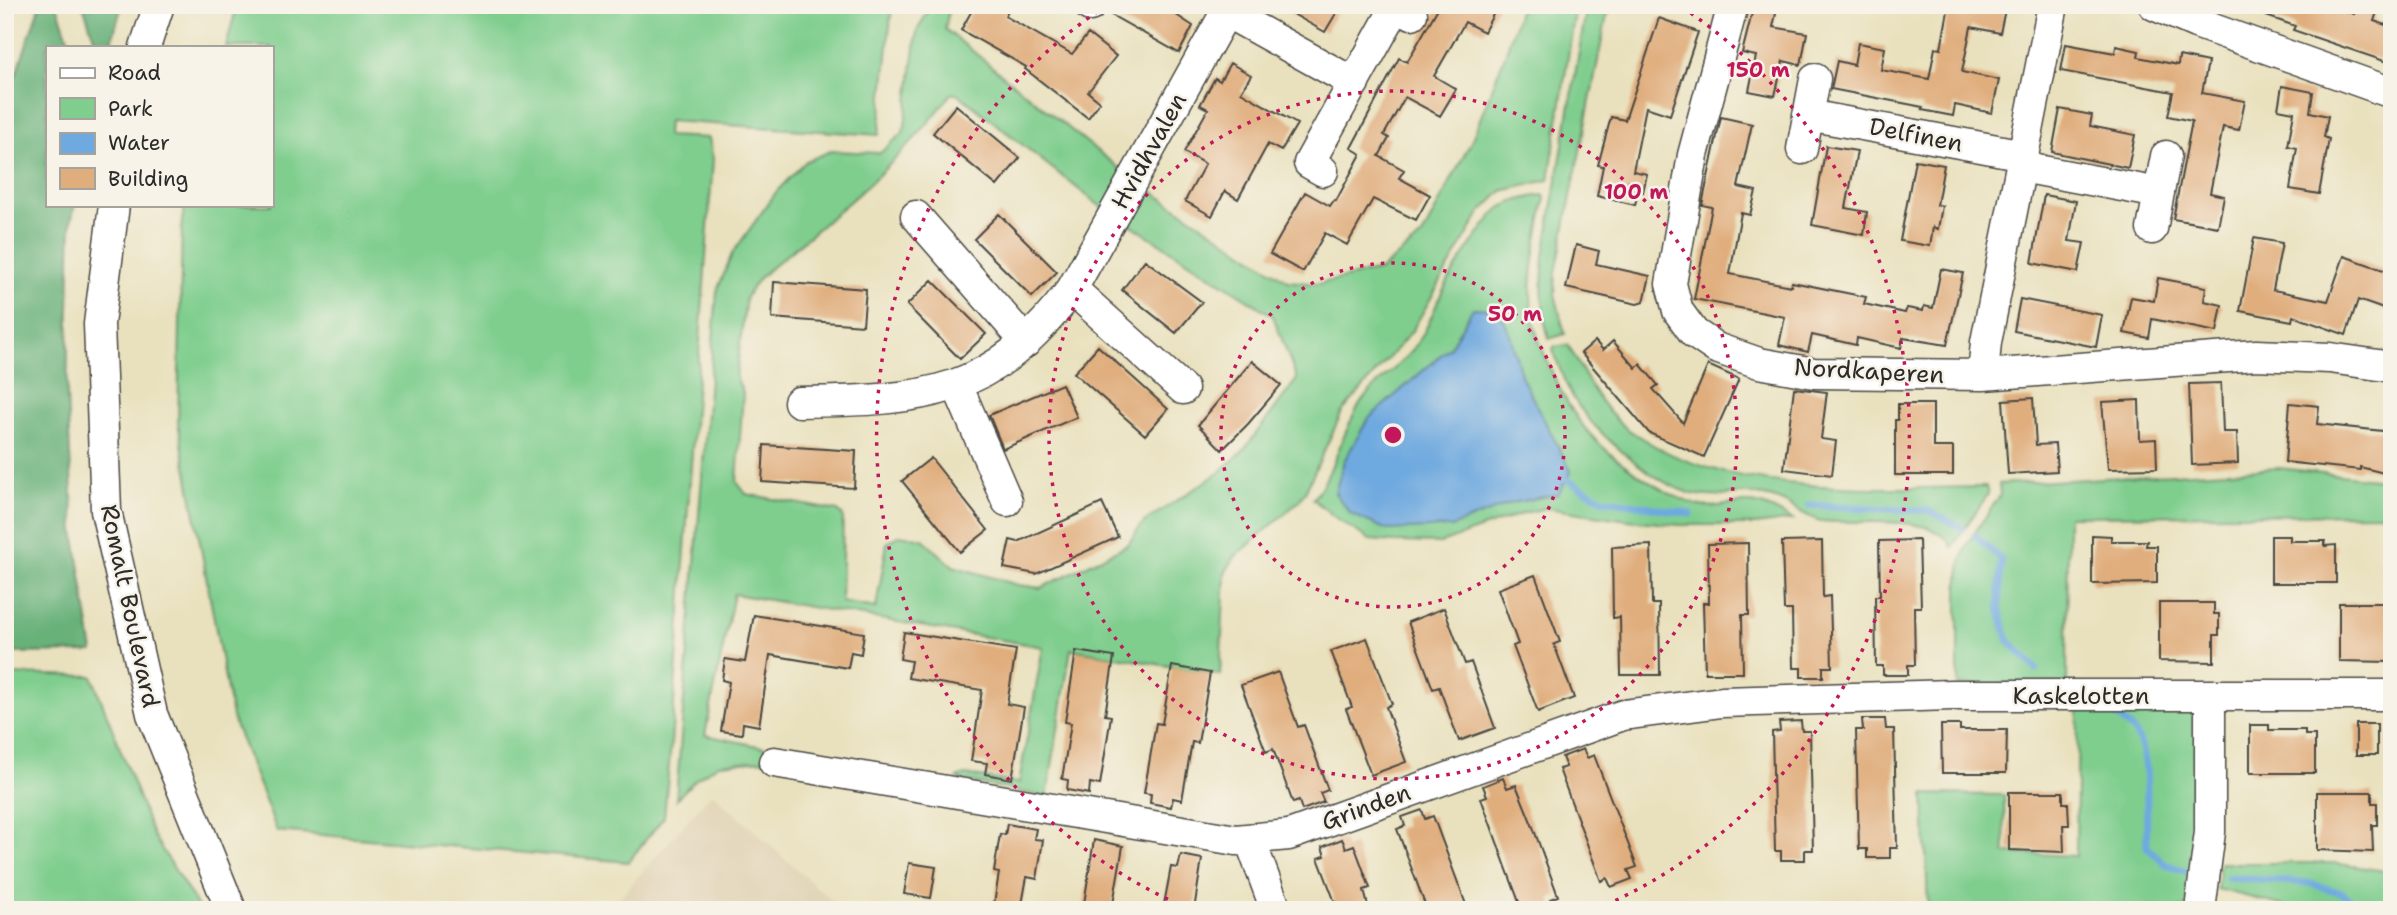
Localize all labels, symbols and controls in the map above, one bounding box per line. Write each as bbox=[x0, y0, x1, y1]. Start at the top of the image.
legend bbox=[46, 46, 273, 206]
text: 150 m bbox=[1726, 56, 1790, 84]
text: Road bbox=[108, 59, 161, 87]
street label: Hvidhvalen bbox=[1104, 87, 1194, 215]
text: Park bbox=[108, 95, 153, 123]
street label: Delfinen bbox=[1867, 110, 1965, 160]
text: Water bbox=[108, 129, 170, 157]
text: Building bbox=[108, 165, 188, 193]
text: 100 m bbox=[1604, 178, 1668, 206]
text: 50 m bbox=[1488, 300, 1542, 328]
street label: Nordkaperen bbox=[1793, 351, 1945, 391]
centre of rings bbox=[1381, 423, 1405, 447]
street label: Romalt Boulevard bbox=[93, 502, 167, 710]
street label: Kaskelotten bbox=[2013, 680, 2149, 712]
street label: Grinden bbox=[1317, 776, 1415, 838]

